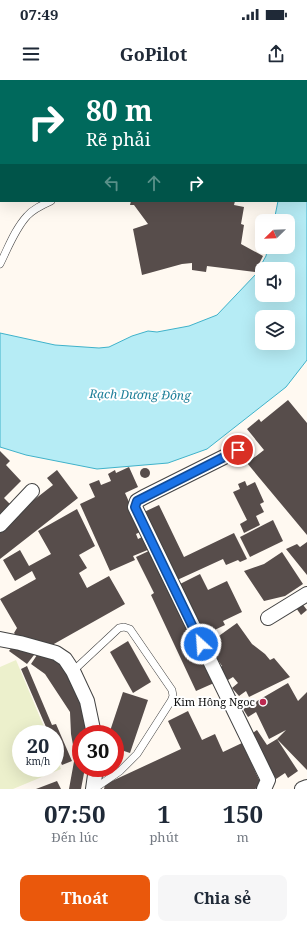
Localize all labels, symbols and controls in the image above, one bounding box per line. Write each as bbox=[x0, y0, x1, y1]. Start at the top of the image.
text: 07:49 bbox=[20, 4, 58, 24]
text: GoPilot bbox=[120, 42, 187, 66]
icon: menu bbox=[20, 43, 42, 65]
icon: share bbox=[265, 43, 287, 65]
text: 80 m bbox=[86, 91, 153, 129]
icon: right bbox=[20, 96, 72, 148]
text: Rẽ phải bbox=[86, 127, 151, 151]
icon: left bbox=[101, 172, 123, 194]
icon: ahead bbox=[143, 172, 165, 194]
icon: right bbox=[185, 172, 207, 194]
north arrow bbox=[255, 214, 295, 254]
map controls bbox=[255, 214, 295, 350]
button: sound bbox=[255, 262, 295, 302]
button: layers bbox=[255, 310, 295, 350]
water label: Rạch Dương Đông bbox=[88, 385, 192, 404]
pin bbox=[221, 433, 255, 467]
icon: arrive bbox=[227, 439, 249, 461]
position arrow bbox=[180, 623, 222, 665]
place label: Kim Hông Ngoc bbox=[174, 694, 255, 709]
marker: Kim Hông Ngoc bbox=[258, 697, 268, 707]
speed limit sign: 30 bbox=[72, 725, 124, 777]
text: 20 bbox=[27, 732, 49, 759]
text: km/h bbox=[26, 754, 50, 768]
text: 07:50 bbox=[44, 797, 105, 830]
text: 1 bbox=[157, 797, 171, 830]
text: 150 bbox=[222, 797, 263, 830]
text: Đến lúc bbox=[51, 828, 98, 846]
text: phút bbox=[149, 828, 178, 846]
text: m bbox=[237, 828, 249, 846]
button: Thoát bbox=[20, 875, 150, 921]
button: Chia sẻ bbox=[158, 875, 287, 921]

